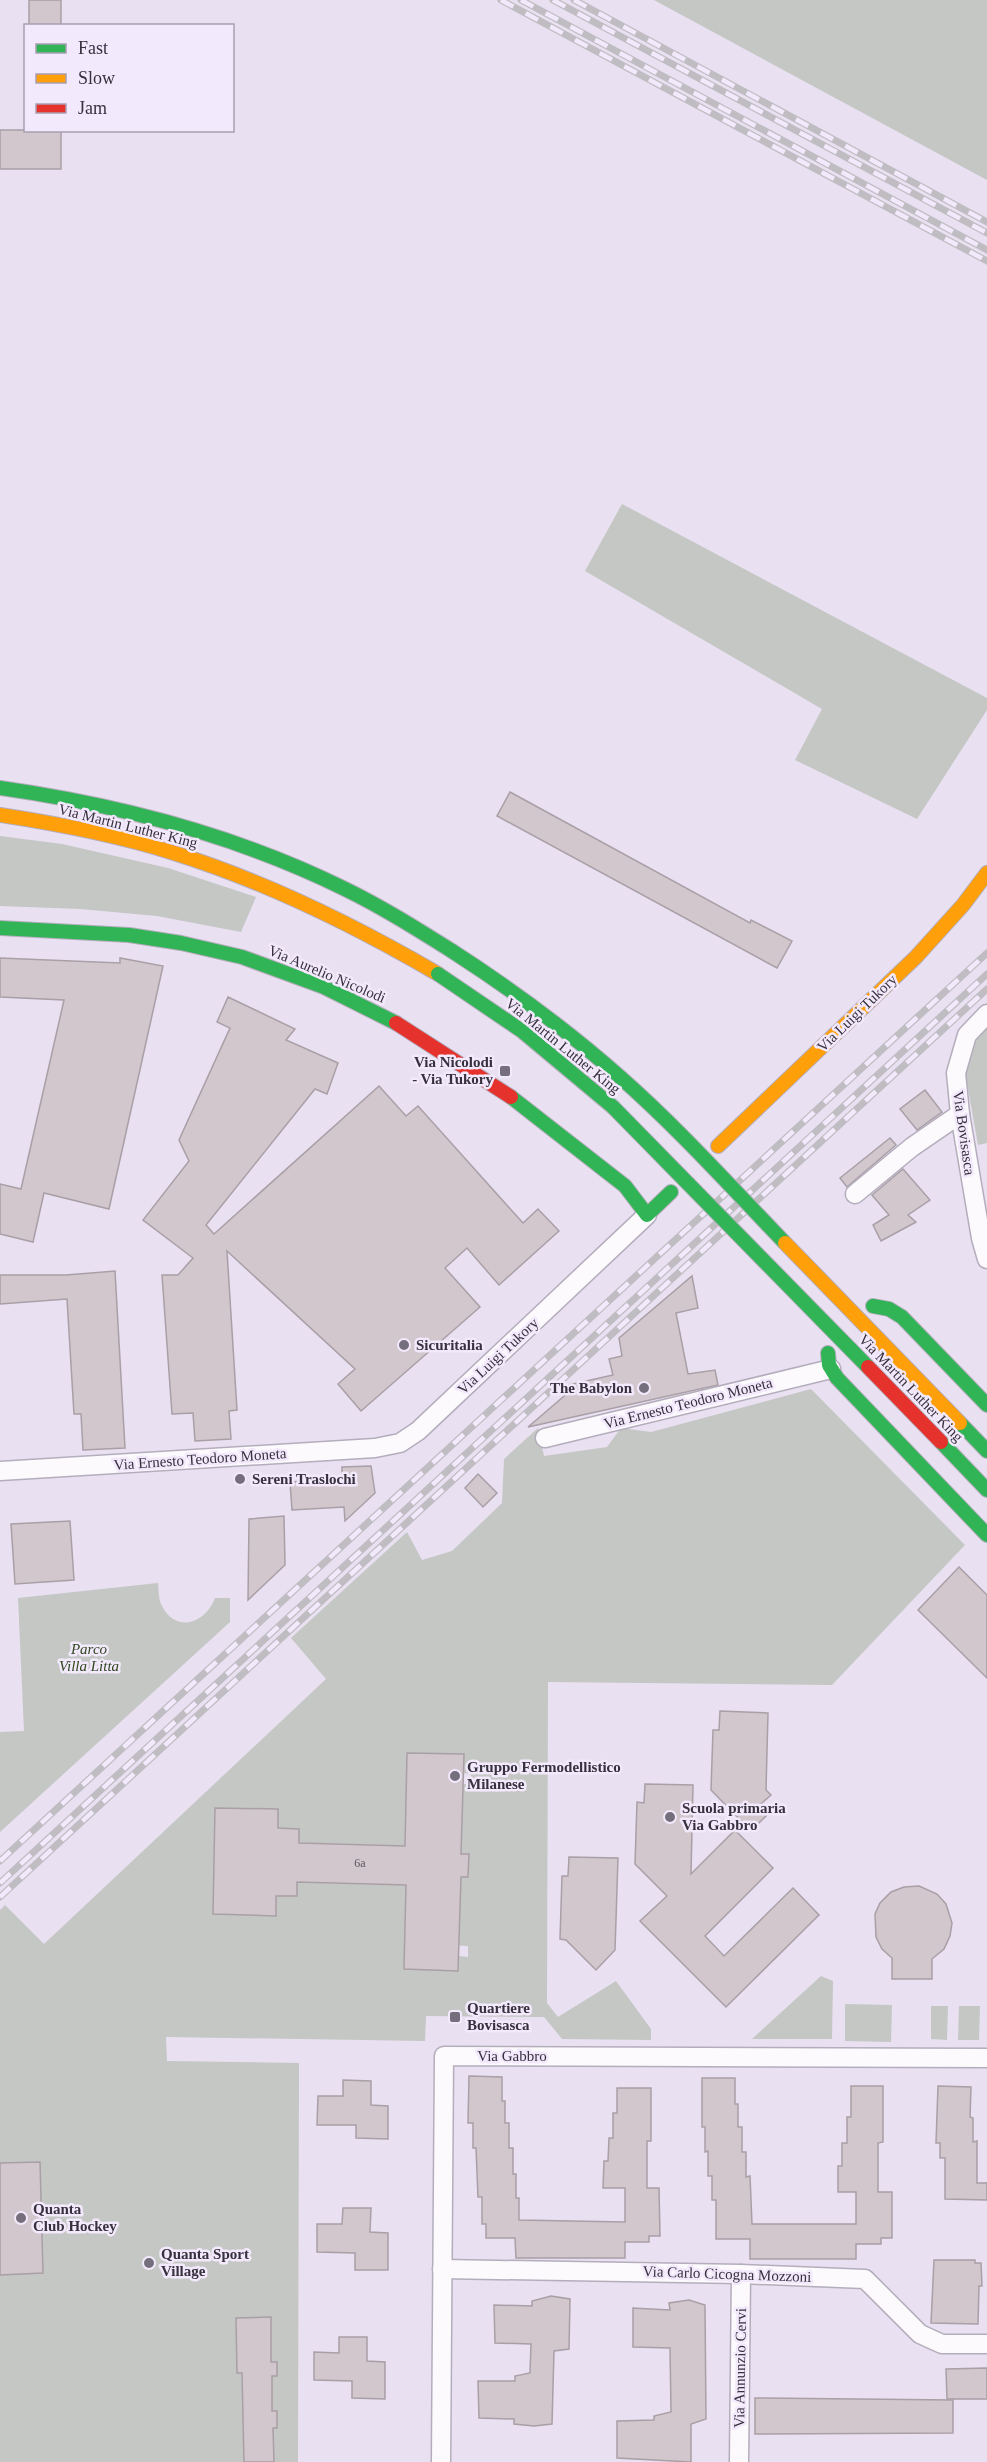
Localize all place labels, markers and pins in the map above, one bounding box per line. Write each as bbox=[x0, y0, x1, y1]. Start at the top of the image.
place label: Via Nicolodi - Via Tukory bbox=[412, 1054, 493, 1087]
marker: Via Nicolodi - Via Tukory bbox=[498, 1064, 512, 1078]
place label: Sicuritalia bbox=[416, 1337, 483, 1353]
marker: Sicuritalia bbox=[397, 1338, 411, 1352]
place label: The Babylon bbox=[550, 1380, 633, 1396]
marker: The Babylon bbox=[637, 1381, 651, 1395]
place label: Sereni Traslochi bbox=[252, 1471, 356, 1487]
marker: Sereni Traslochi bbox=[233, 1472, 247, 1486]
place label: Gruppo Fermodellistico Milanese bbox=[467, 1759, 621, 1792]
marker: Gruppo Fermodellistico Milanese bbox=[448, 1769, 462, 1783]
place label: Scuola primaria Via Gabbro bbox=[682, 1800, 786, 1833]
marker: Scuola primaria Via Gabbro bbox=[663, 1810, 677, 1824]
place label: Quartiere Bovisasca bbox=[467, 2000, 530, 2033]
marker: Quartiere Bovisasca bbox=[448, 2010, 462, 2024]
place label: Quanta Club Hockey bbox=[33, 2201, 117, 2234]
marker: Quanta Club Hockey bbox=[14, 2211, 28, 2225]
place label: Quanta Sport Village bbox=[161, 2246, 249, 2279]
marker: Quanta Sport Village bbox=[142, 2256, 156, 2270]

